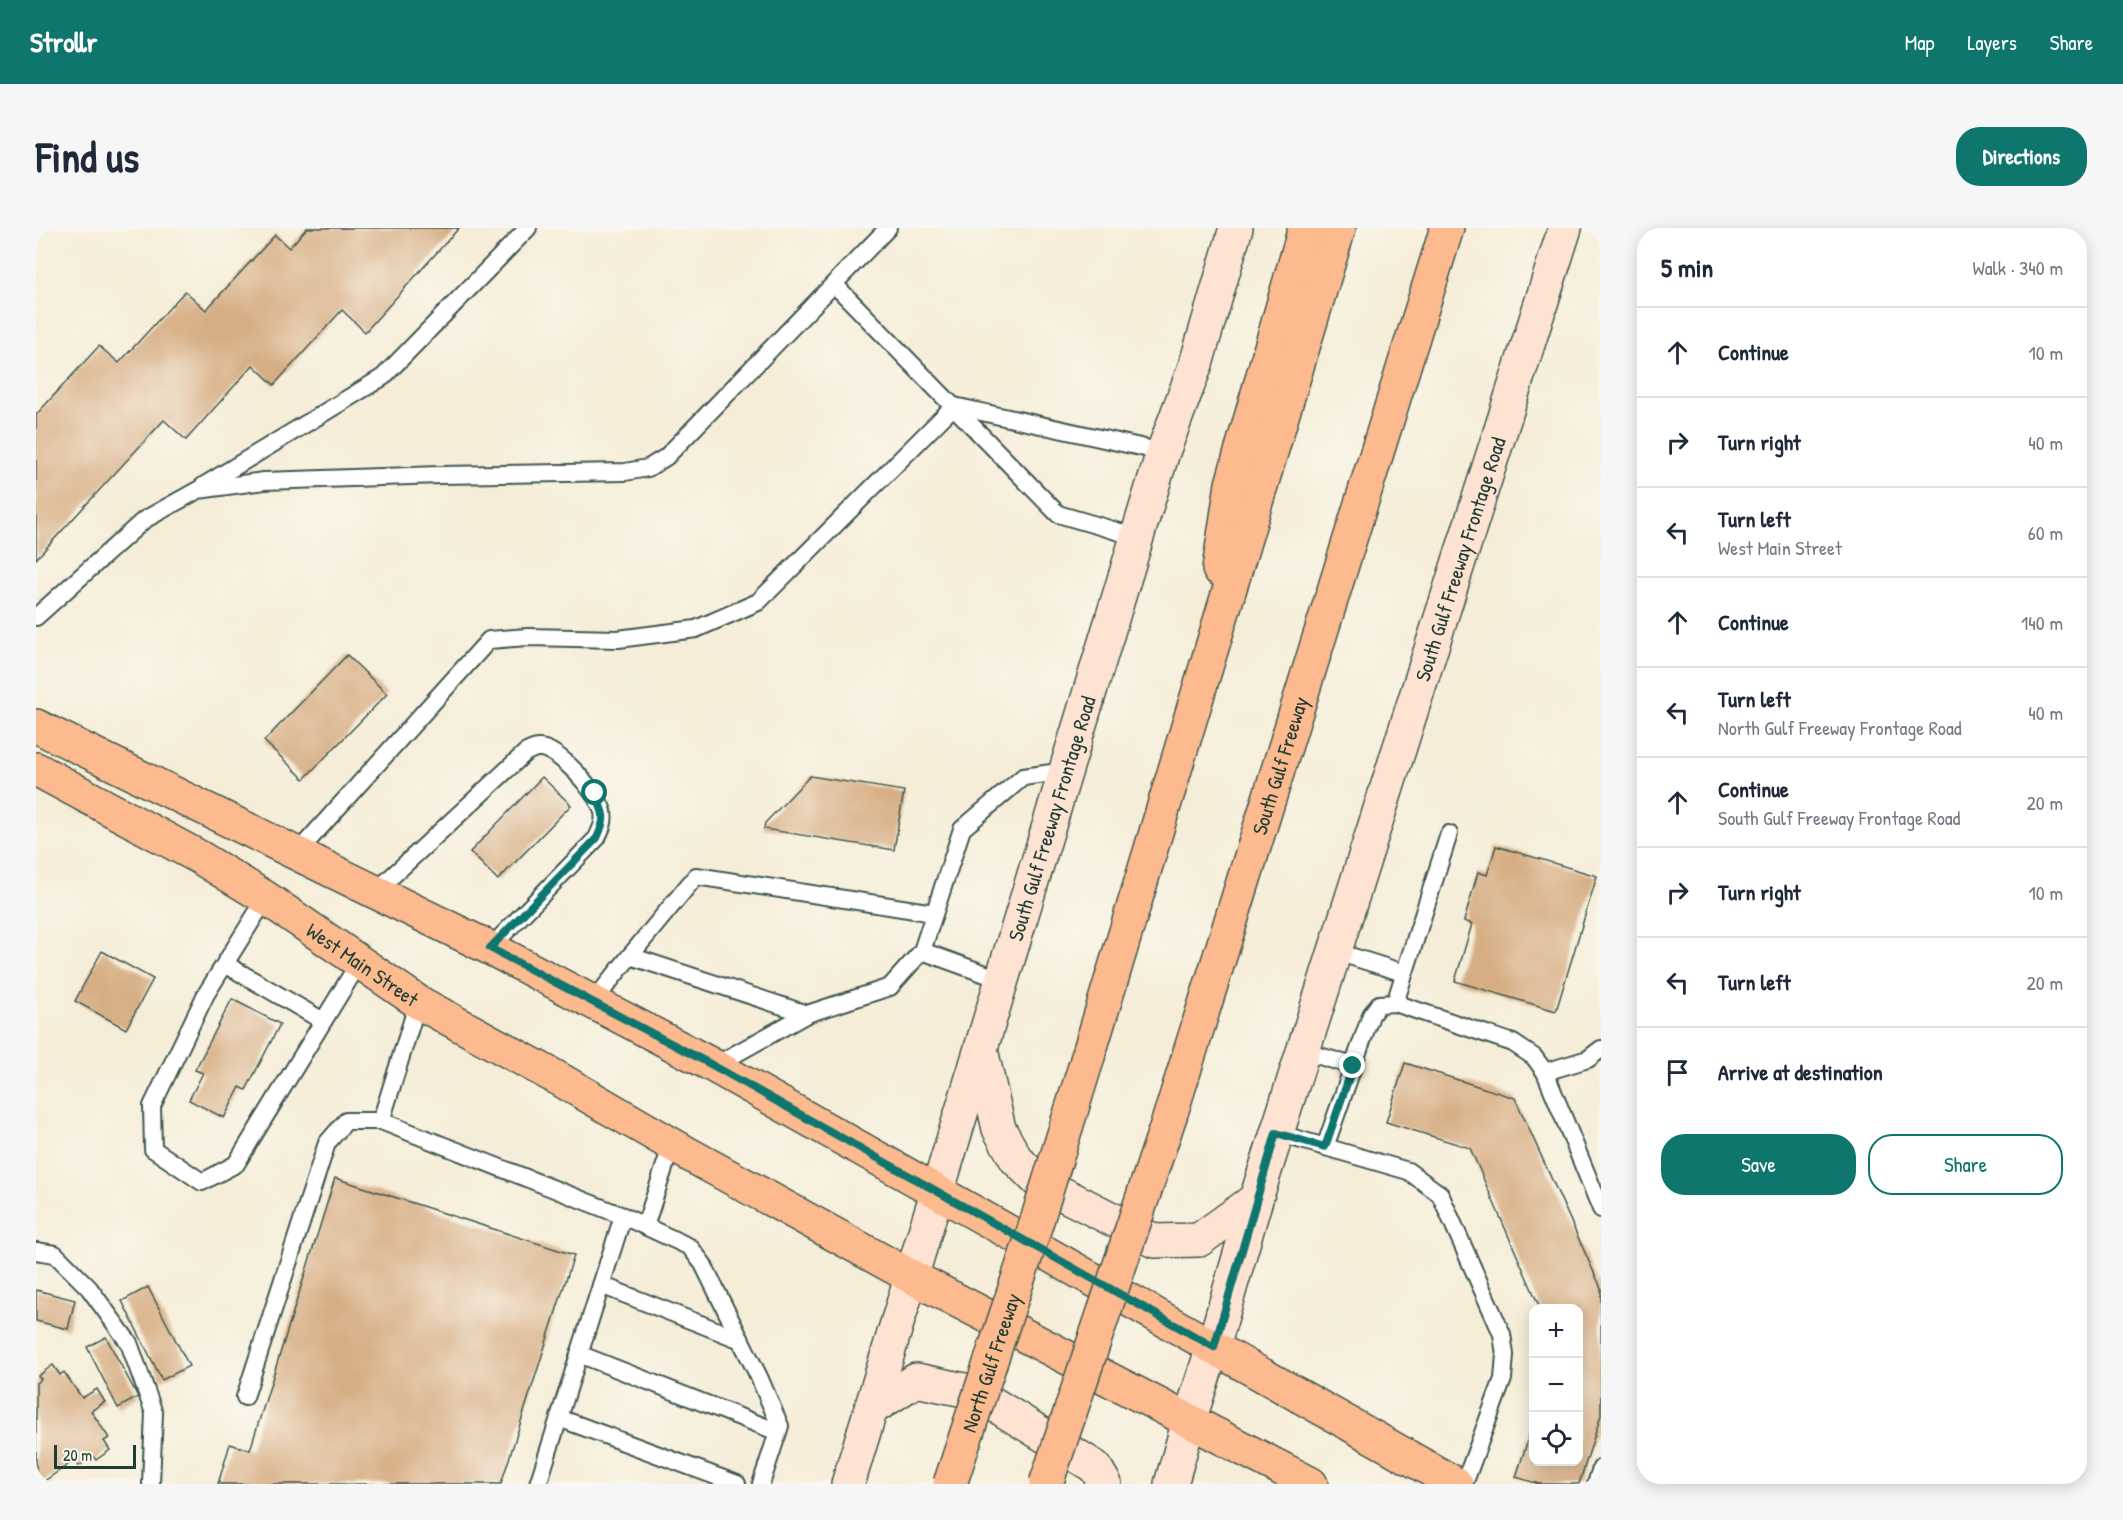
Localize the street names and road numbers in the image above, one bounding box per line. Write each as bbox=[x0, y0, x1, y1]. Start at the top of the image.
street label: South Gulf Freeway Frontage Road bbox=[1407, 433, 1512, 685]
street label: South Gulf Freeway Frontage Road bbox=[1000, 692, 1102, 944]
street label: South Gulf Freeway bbox=[1244, 693, 1315, 838]
street label: West Main Street bbox=[301, 915, 425, 1013]
street label: North Gulf Freeway bbox=[954, 1289, 1027, 1436]

